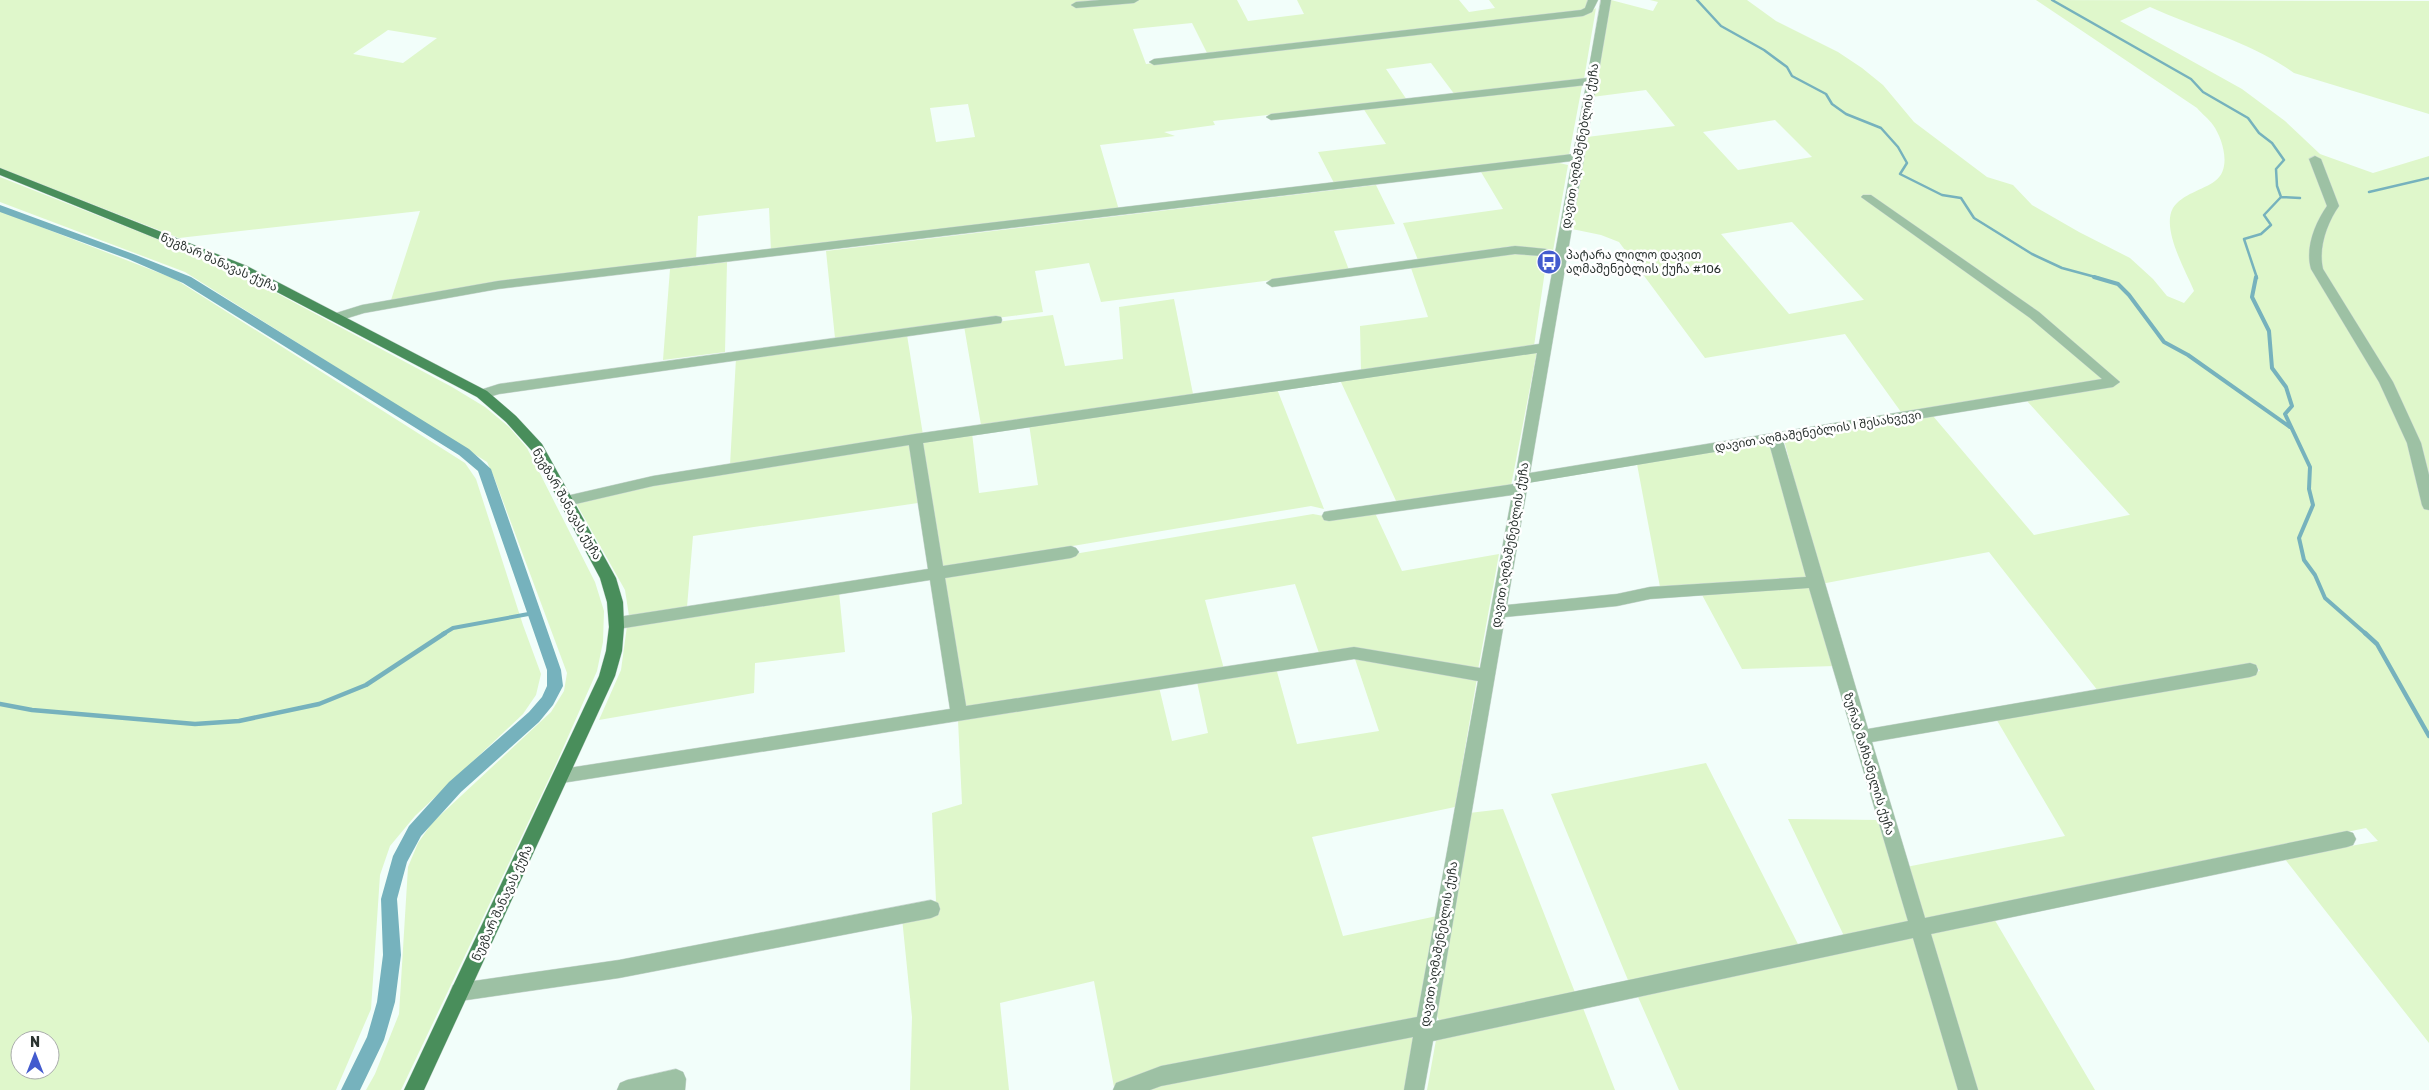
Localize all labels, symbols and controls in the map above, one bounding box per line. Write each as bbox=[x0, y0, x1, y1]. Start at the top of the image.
street label: დავით აღმაშენებლის ქუჩა bbox=[1559, 62, 1602, 230]
street label: ნუგზარ შანავას ქუჩა bbox=[158, 230, 280, 294]
place label: პატარა ლილო დავით აღმაშენებლის ქუჩა #106 bbox=[1566, 248, 1721, 277]
bus stop icon: პატარა ლილო დავით აღმაშენებლის ქუჩა #106 bbox=[1536, 249, 1562, 275]
street label: დავით აღმაშენებლის I შესახვევი bbox=[1714, 408, 1922, 455]
street label: ნუგზარ შანავას ქუჩა bbox=[529, 446, 605, 562]
street label: დავით აღმაშენებლის ქუჩა bbox=[1489, 461, 1532, 629]
street label: ზურაბ მაჩხანელის ქუჩა bbox=[1840, 691, 1897, 837]
street label: ნუგზარ შანავას ქუჩა bbox=[469, 843, 535, 963]
street label: დავით აღმაშენებლის ქუჩა bbox=[1418, 860, 1461, 1028]
north arrow bbox=[10, 1030, 60, 1080]
text: N bbox=[30, 1034, 40, 1051]

